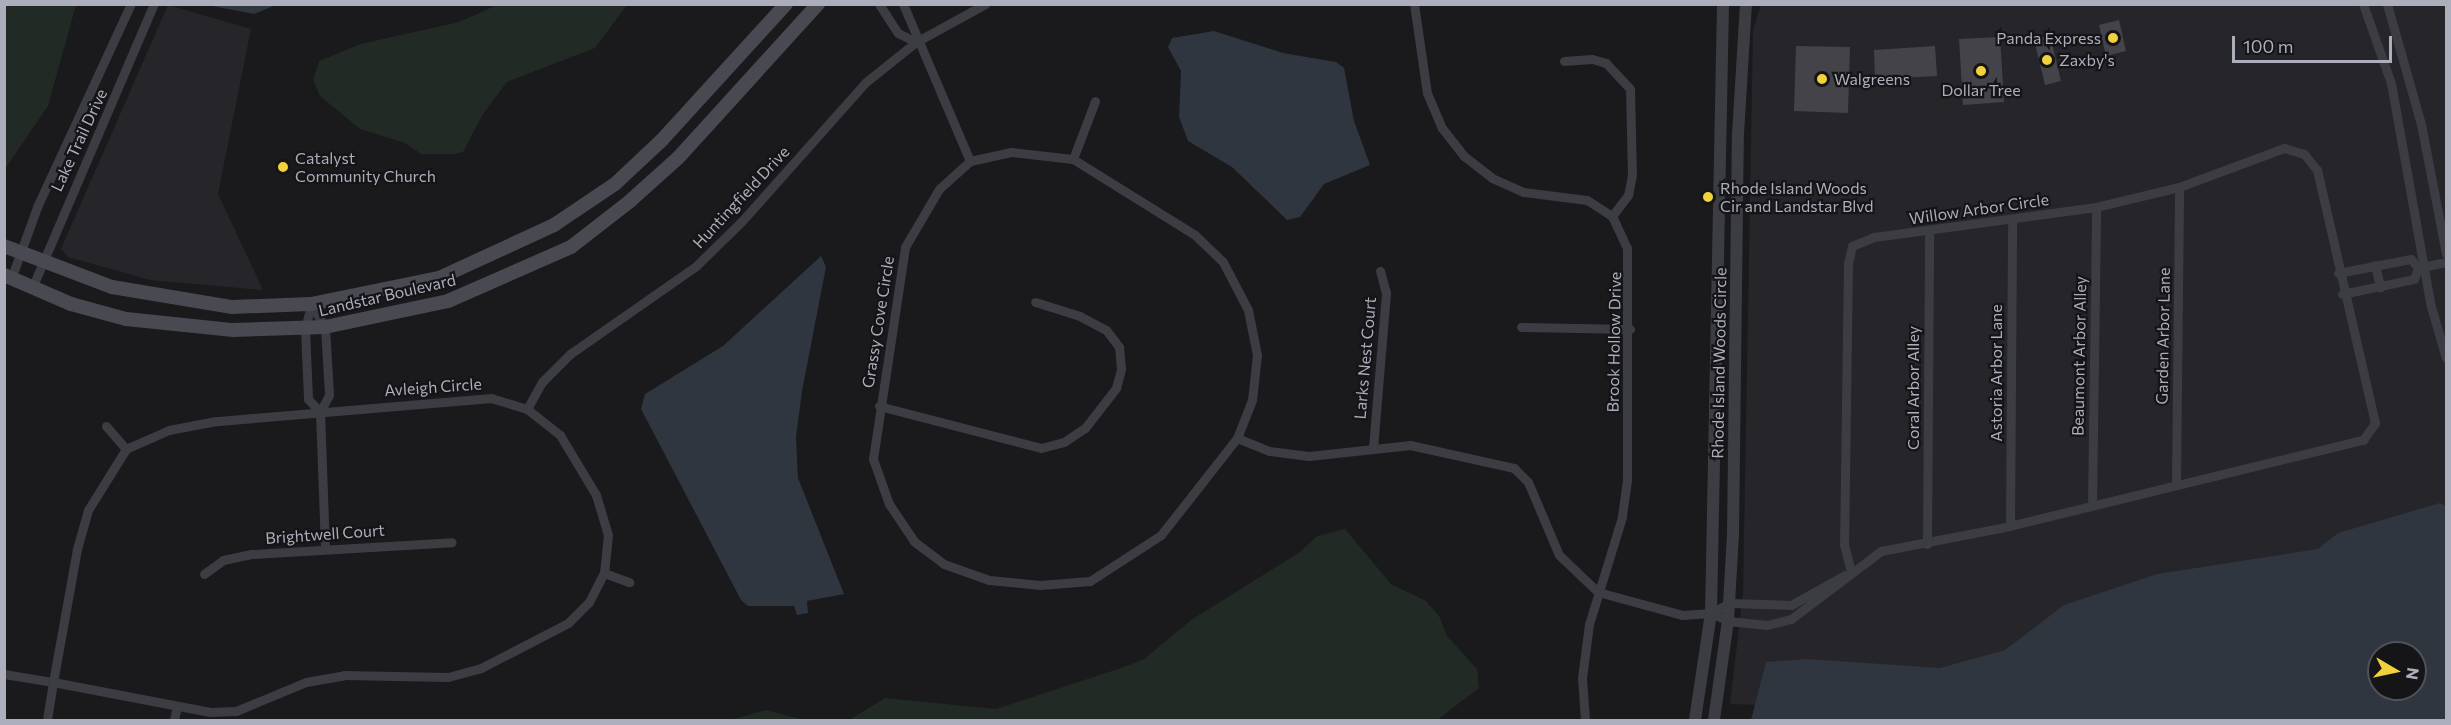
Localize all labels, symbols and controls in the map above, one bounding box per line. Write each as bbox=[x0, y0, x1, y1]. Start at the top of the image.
scale bar bbox=[2235, 24, 2396, 62]
place label: Panda Express bbox=[1996, 28, 2101, 48]
marker: Panda Express bbox=[2106, 31, 2120, 45]
text: 100 m bbox=[2243, 35, 2293, 57]
place label: Zaxby's bbox=[2059, 50, 2115, 70]
marker: Zaxby's bbox=[2040, 53, 2054, 67]
marker: Dollar Tree bbox=[1974, 64, 1988, 78]
place label: Walgreens bbox=[1834, 69, 1910, 89]
marker: Walgreens bbox=[1815, 72, 1829, 86]
place label: Dollar Tree bbox=[1941, 80, 2021, 100]
street label: Lake Trail Drive bbox=[47, 86, 111, 194]
street label: Huntingfield Drive bbox=[689, 142, 793, 252]
place label: Catalyst Community Church bbox=[295, 148, 436, 186]
marker: Catalyst Community Church bbox=[276, 160, 290, 174]
place label: Rhode Island Woods Cir and Landstar Blvd bbox=[1720, 178, 1874, 216]
marker: Rhode Island Woods Cir and Landstar Blvd bbox=[1701, 190, 1715, 204]
street label: Willow Arbor Circle bbox=[1908, 190, 2050, 228]
street label: Grassy Cove Circle bbox=[858, 255, 898, 389]
street label: Rhode Island Woods Circle bbox=[1708, 267, 1730, 459]
street label: Garden Arbor Lane bbox=[2152, 267, 2174, 405]
street label: Landstar Boulevard bbox=[316, 270, 458, 320]
street label: Brook Hollow Drive bbox=[1603, 271, 1625, 413]
street label: Beaumont Arbor Alley bbox=[2068, 276, 2090, 436]
street label: Larks Nest Court bbox=[1350, 296, 1380, 420]
street label: Astoria Arbor Lane bbox=[1986, 304, 2006, 442]
street label: Coral Arbor Alley bbox=[1903, 326, 1923, 450]
street label: Avleigh Circle bbox=[384, 374, 482, 400]
street label: Brightwell Court bbox=[265, 520, 385, 548]
north arrow bbox=[2367, 641, 2427, 701]
text: N bbox=[2403, 666, 2424, 681]

